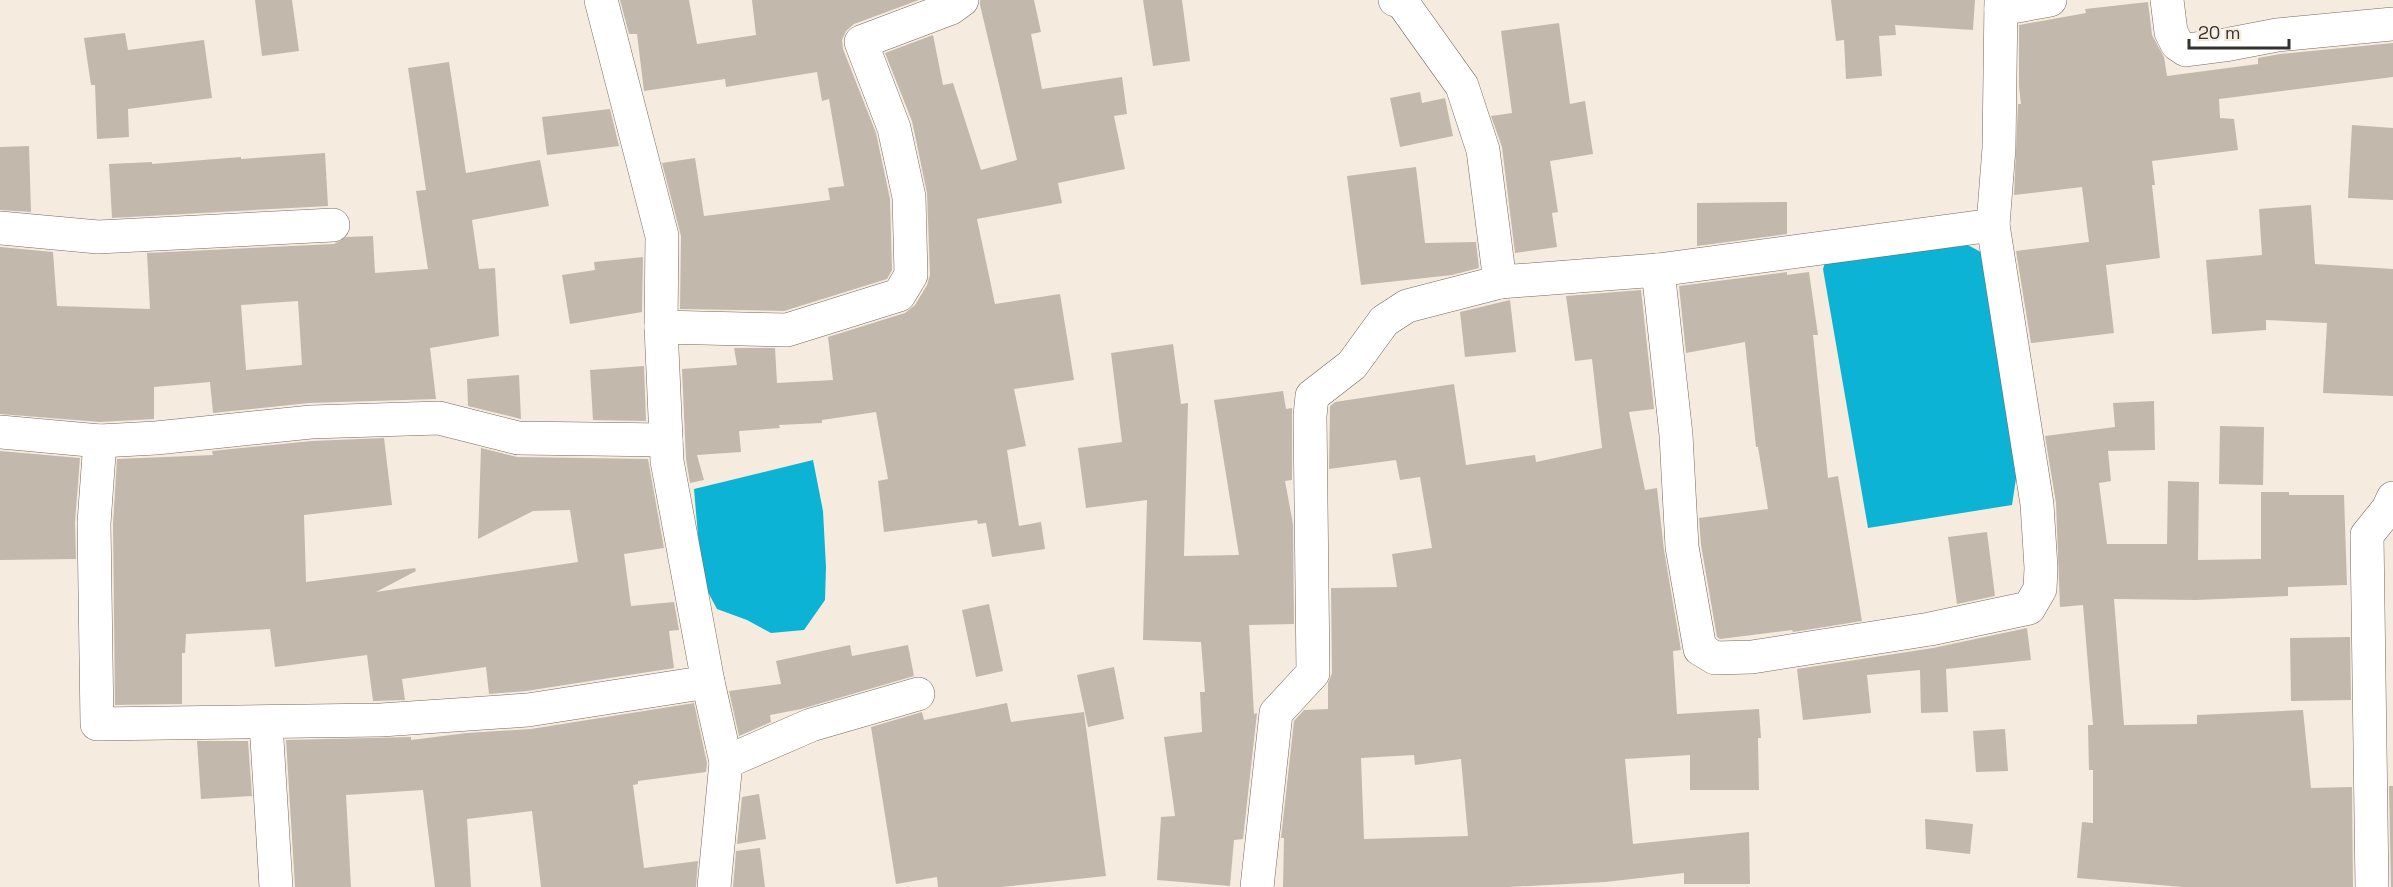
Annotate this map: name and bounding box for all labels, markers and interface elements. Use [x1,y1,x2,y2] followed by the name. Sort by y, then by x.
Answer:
[2189,12,2290,50] scale bar
[2198,21,2241,44] text: 20 m

